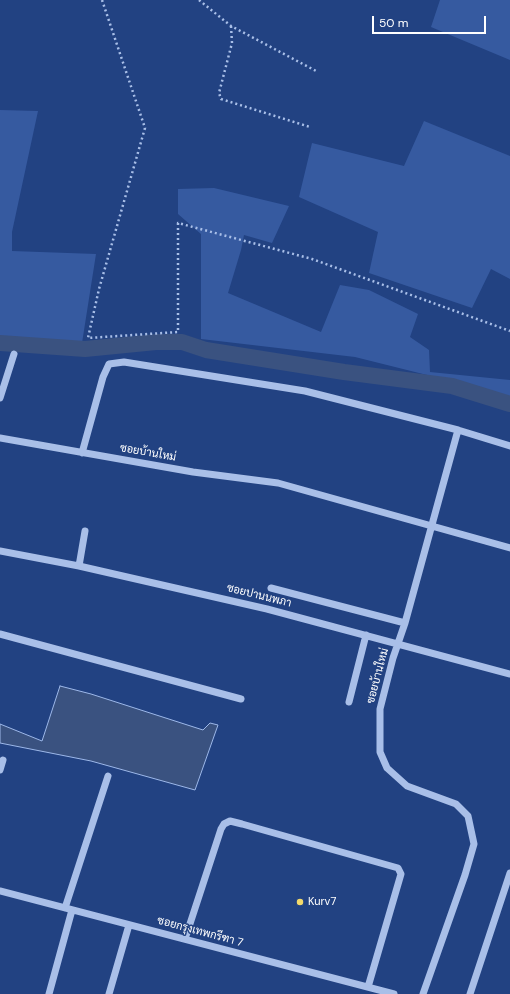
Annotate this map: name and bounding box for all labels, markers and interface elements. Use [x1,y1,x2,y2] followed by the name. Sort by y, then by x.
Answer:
[374,8,488,34] scale bar
[379,15,408,31] text: 50 m
[119,442,177,464] street label: ซอยบ้านใหม่
[225,582,293,610] street label: ซอยปานนพภา
[364,647,392,705] street label: ซอยบ้านใหม่
[308,895,336,909] place label: Kurv7
[295,897,305,907] marker: Kurv7
[156,914,244,950] street label: ซอยกรุงเทพกรีฑา 7

